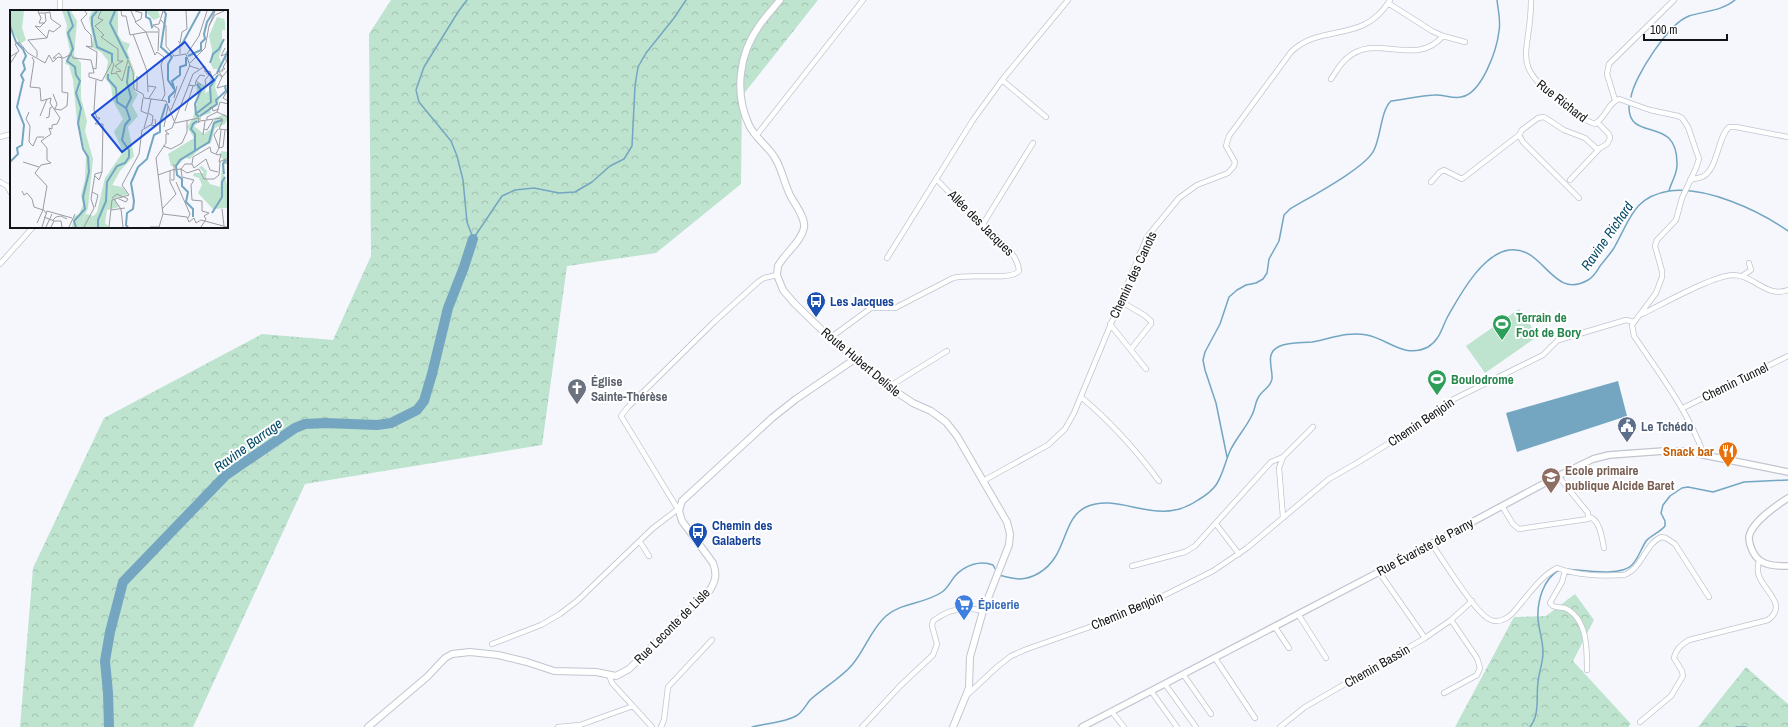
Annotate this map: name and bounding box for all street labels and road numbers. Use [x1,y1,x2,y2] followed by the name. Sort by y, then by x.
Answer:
[1533,76,1591,126] street label: Rue Richard
[944,186,1018,260] street label: Allée des Jacques
[1105,229,1161,321] street label: Chemin des Canots
[818,324,904,400] street label: Route Hubert Delisle
[1699,359,1771,405] street label: Chemin Tunnel
[1385,394,1457,450] street label: Chemin Benjoin
[1374,514,1477,580] street label: Rue Évariste de Parny
[630,584,714,668] street label: Rue Leconte de Lisle
[1088,588,1166,634] street label: Chemin Benjoin
[1341,640,1413,692] street label: Chemin Bassin

